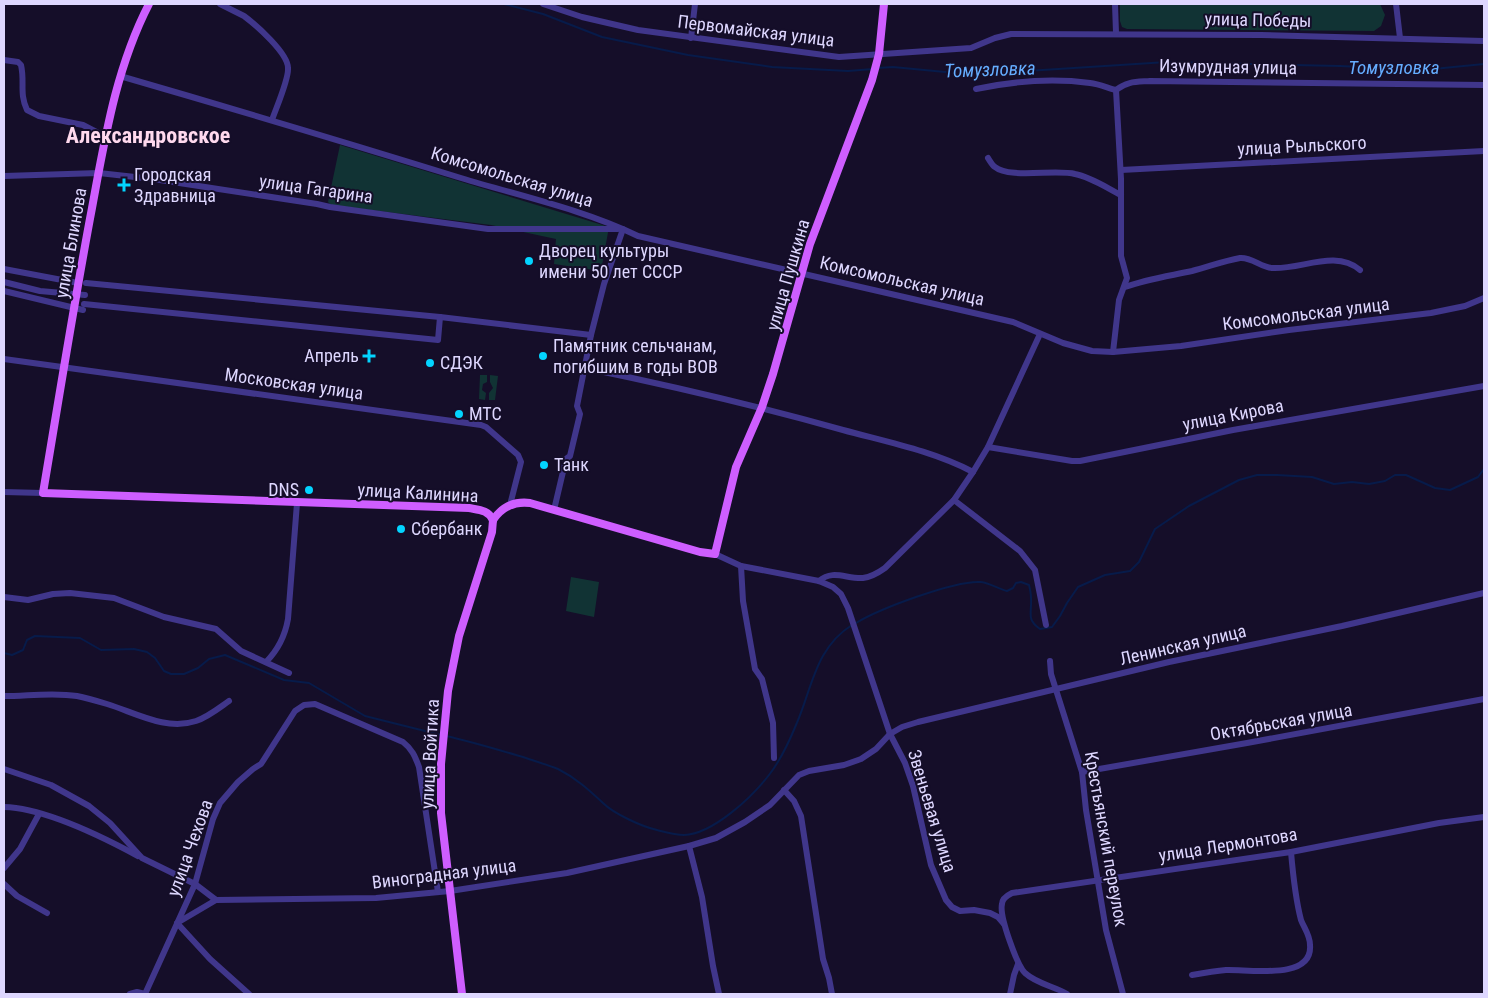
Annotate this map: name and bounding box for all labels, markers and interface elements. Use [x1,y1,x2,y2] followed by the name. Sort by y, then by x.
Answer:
[1204,8,1312,31] street label: улица Победы
[676,10,836,51] street label: Первомайская улица
[1159,55,1297,78] street label: Изумрудная улица
[944,56,1036,83] water label: Томузловка
[1348,56,1440,79] water label: Томузловка
[66,123,230,148] district label: Александровское
[1237,132,1367,159] street label: улица Рыльского
[429,142,596,211] street label: Комсомольская улица
[134,164,216,206] place label: Городская Здравница
[258,170,374,207] street label: улица Гагарина
[118,179,130,191] marker: Городская Здравница
[50,186,91,300] street label: улица Блинова
[762,217,813,333] street label: улица Пушкина
[539,240,683,282] place label: Дворец культуры имени 50 лет СССР
[818,251,986,310] street label: Комсомольская улица
[523,255,535,267] marker: Дворец культуры имени 50 лет СССР
[1221,293,1391,334] street label: Комсомольская улица
[553,335,718,377] place label: Памятник сельчанам, погибшим в годы ВОВ
[304,345,359,366] place label: Апрель
[363,350,375,362] marker: Апрель
[537,350,549,362] marker: Памятник сельчанам, погибшим в годы ВОВ
[440,352,483,373] place label: СДЭК
[424,357,436,369] marker: СДЭК
[224,363,365,404] street label: Московская улица
[1181,394,1285,435] street label: улица Кирова
[469,403,502,424] place label: МТС
[453,408,465,420] marker: МТС
[554,454,589,475] place label: Танк
[538,459,550,471] marker: Танк
[268,479,299,500] place label: DNS
[357,479,479,506] street label: улица Калинина
[303,484,315,496] marker: DNS
[411,518,483,539] place label: Сбербанк
[395,523,407,535] marker: Сбербанк
[1118,620,1248,669] street label: Ленинская улица
[416,699,443,809] street label: улица Войтика
[1208,699,1354,744] street label: Октябрьская улица
[904,747,961,875] street label: Звеньевая улица
[1081,750,1132,929] street label: Крестьянский переулок
[162,797,217,899] street label: улица Чехова
[1157,823,1299,866] street label: улица Лермонтова
[371,854,517,893] street label: Виноградная улица

